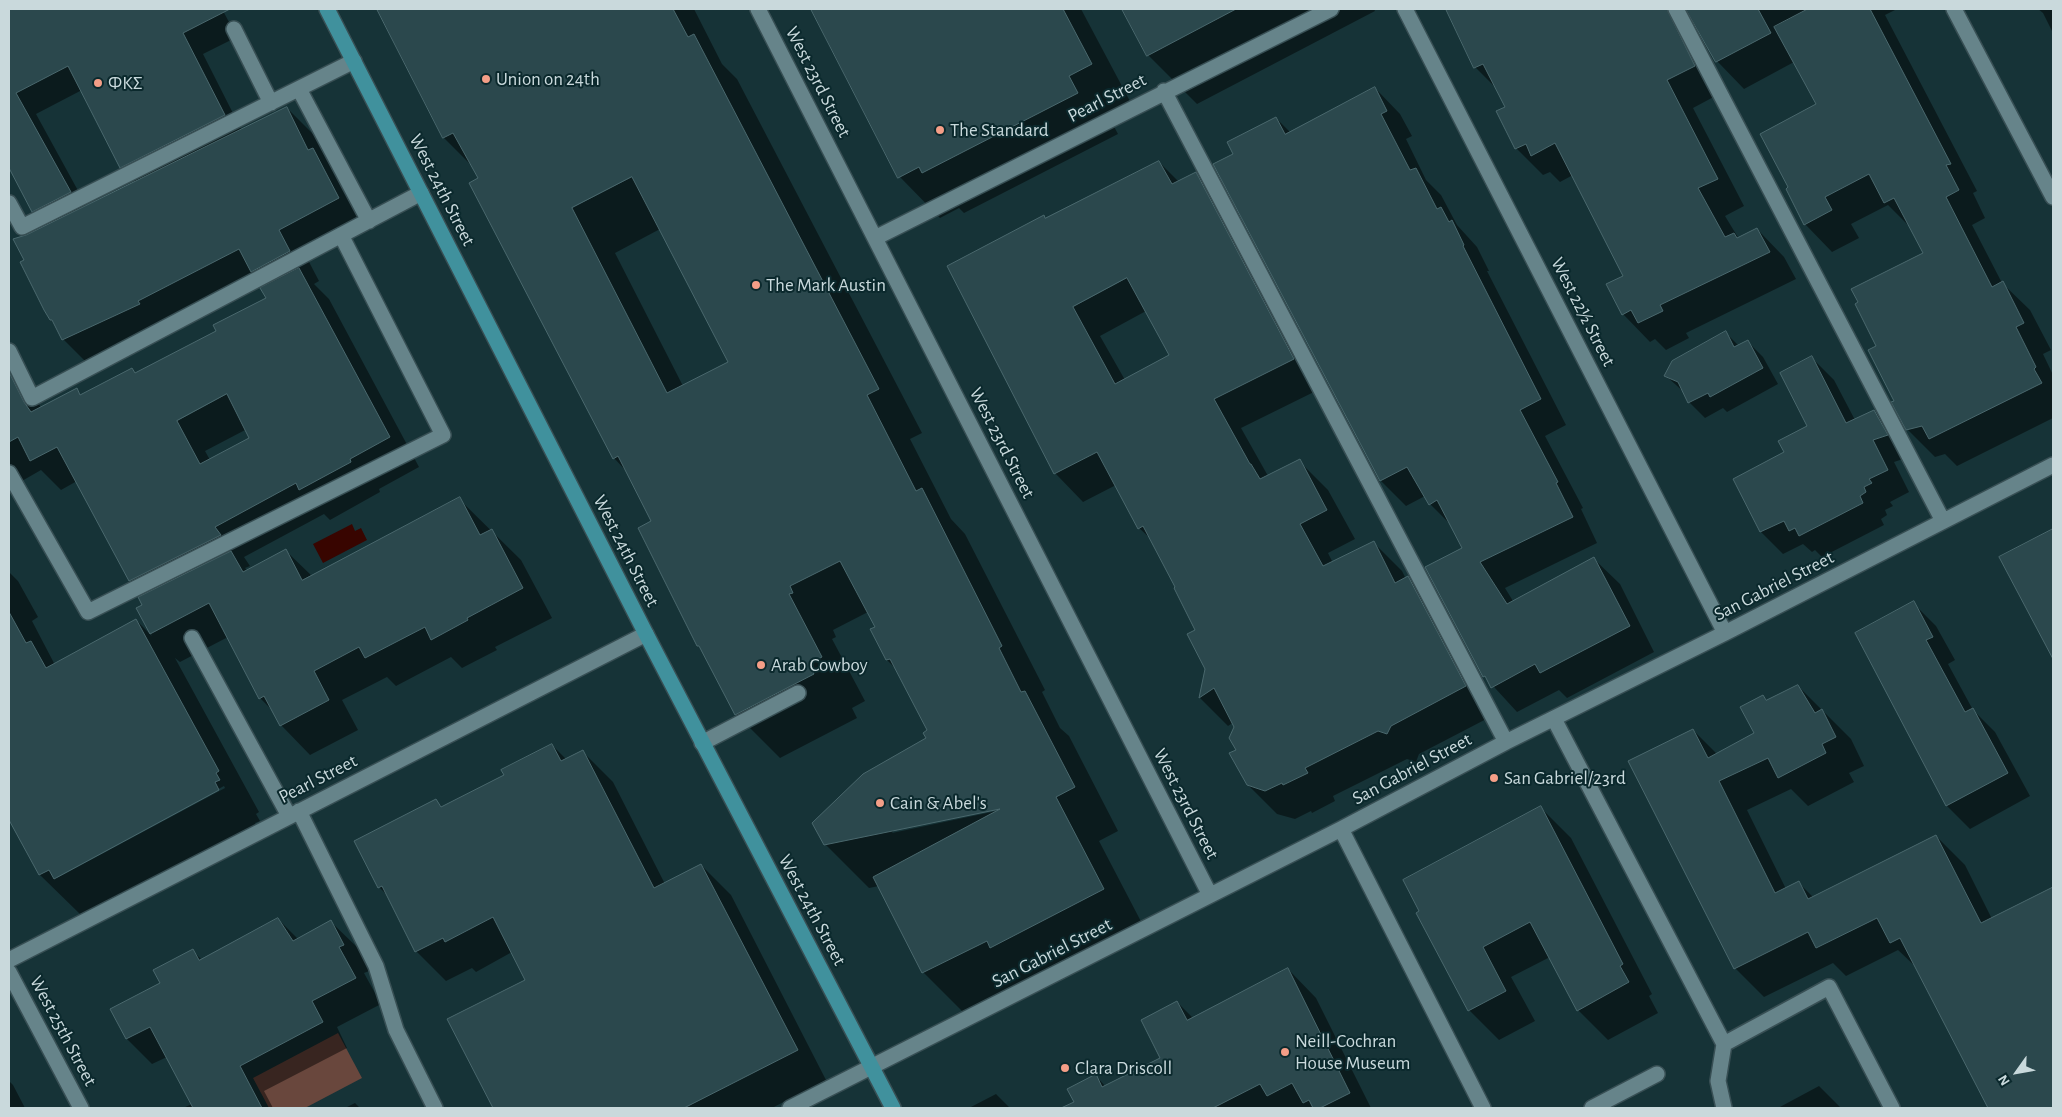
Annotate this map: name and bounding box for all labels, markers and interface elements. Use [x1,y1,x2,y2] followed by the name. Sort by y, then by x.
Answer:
[780,23,856,141] street label: West 23rd Street
[496,68,600,90] place label: Union on 24th
[1064,69,1150,127] street label: Pearl Street
[108,72,142,94] place label: ΦΚΣ
[480,73,492,85] marker: Union on 24th
[92,77,104,89] marker: ΦΚΣ
[950,119,1049,141] place label: The Standard
[934,124,946,136] marker: The Standard
[404,130,480,250] street label: West 24th Street
[1546,254,1620,370] street label: West 22½ Street
[766,274,886,296] place label: The Mark Austin
[750,279,762,291] marker: The Mark Austin
[964,384,1040,502] street label: West 23rd Street
[588,491,664,611] street label: West 24th Street
[1710,546,1838,626] street label: San Gabriel Street
[771,654,868,676] place label: Arab Cowboy
[755,659,767,671] marker: Arab Cowboy
[1348,728,1476,810] street label: San Gabriel Street
[1148,745,1224,863] street label: West 23rd Street
[275,750,361,808] street label: Pearl Street
[1504,767,1626,789] place label: San Gabriel/23rd
[1488,772,1500,784] marker: San Gabriel/23rd
[890,792,987,814] place label: Cain & Abel's
[874,797,886,809] marker: Cain & Abel's
[773,850,851,970] street label: West 24th Street
[988,913,1116,993] street label: San Gabriel Street
[24,972,102,1090] street label: West 25th Street
[1295,1030,1410,1074] place label: Neill-Cochran House Museum
[1279,1046,1291,1058] marker: Neill-Cochran House Museum
[1992,1047,2042,1097] north arrow
[1075,1057,1172,1079] place label: Clara Driscoll
[1059,1062,1071,1074] marker: Clara Driscoll
[1996,1072,2013,1088] text: N

